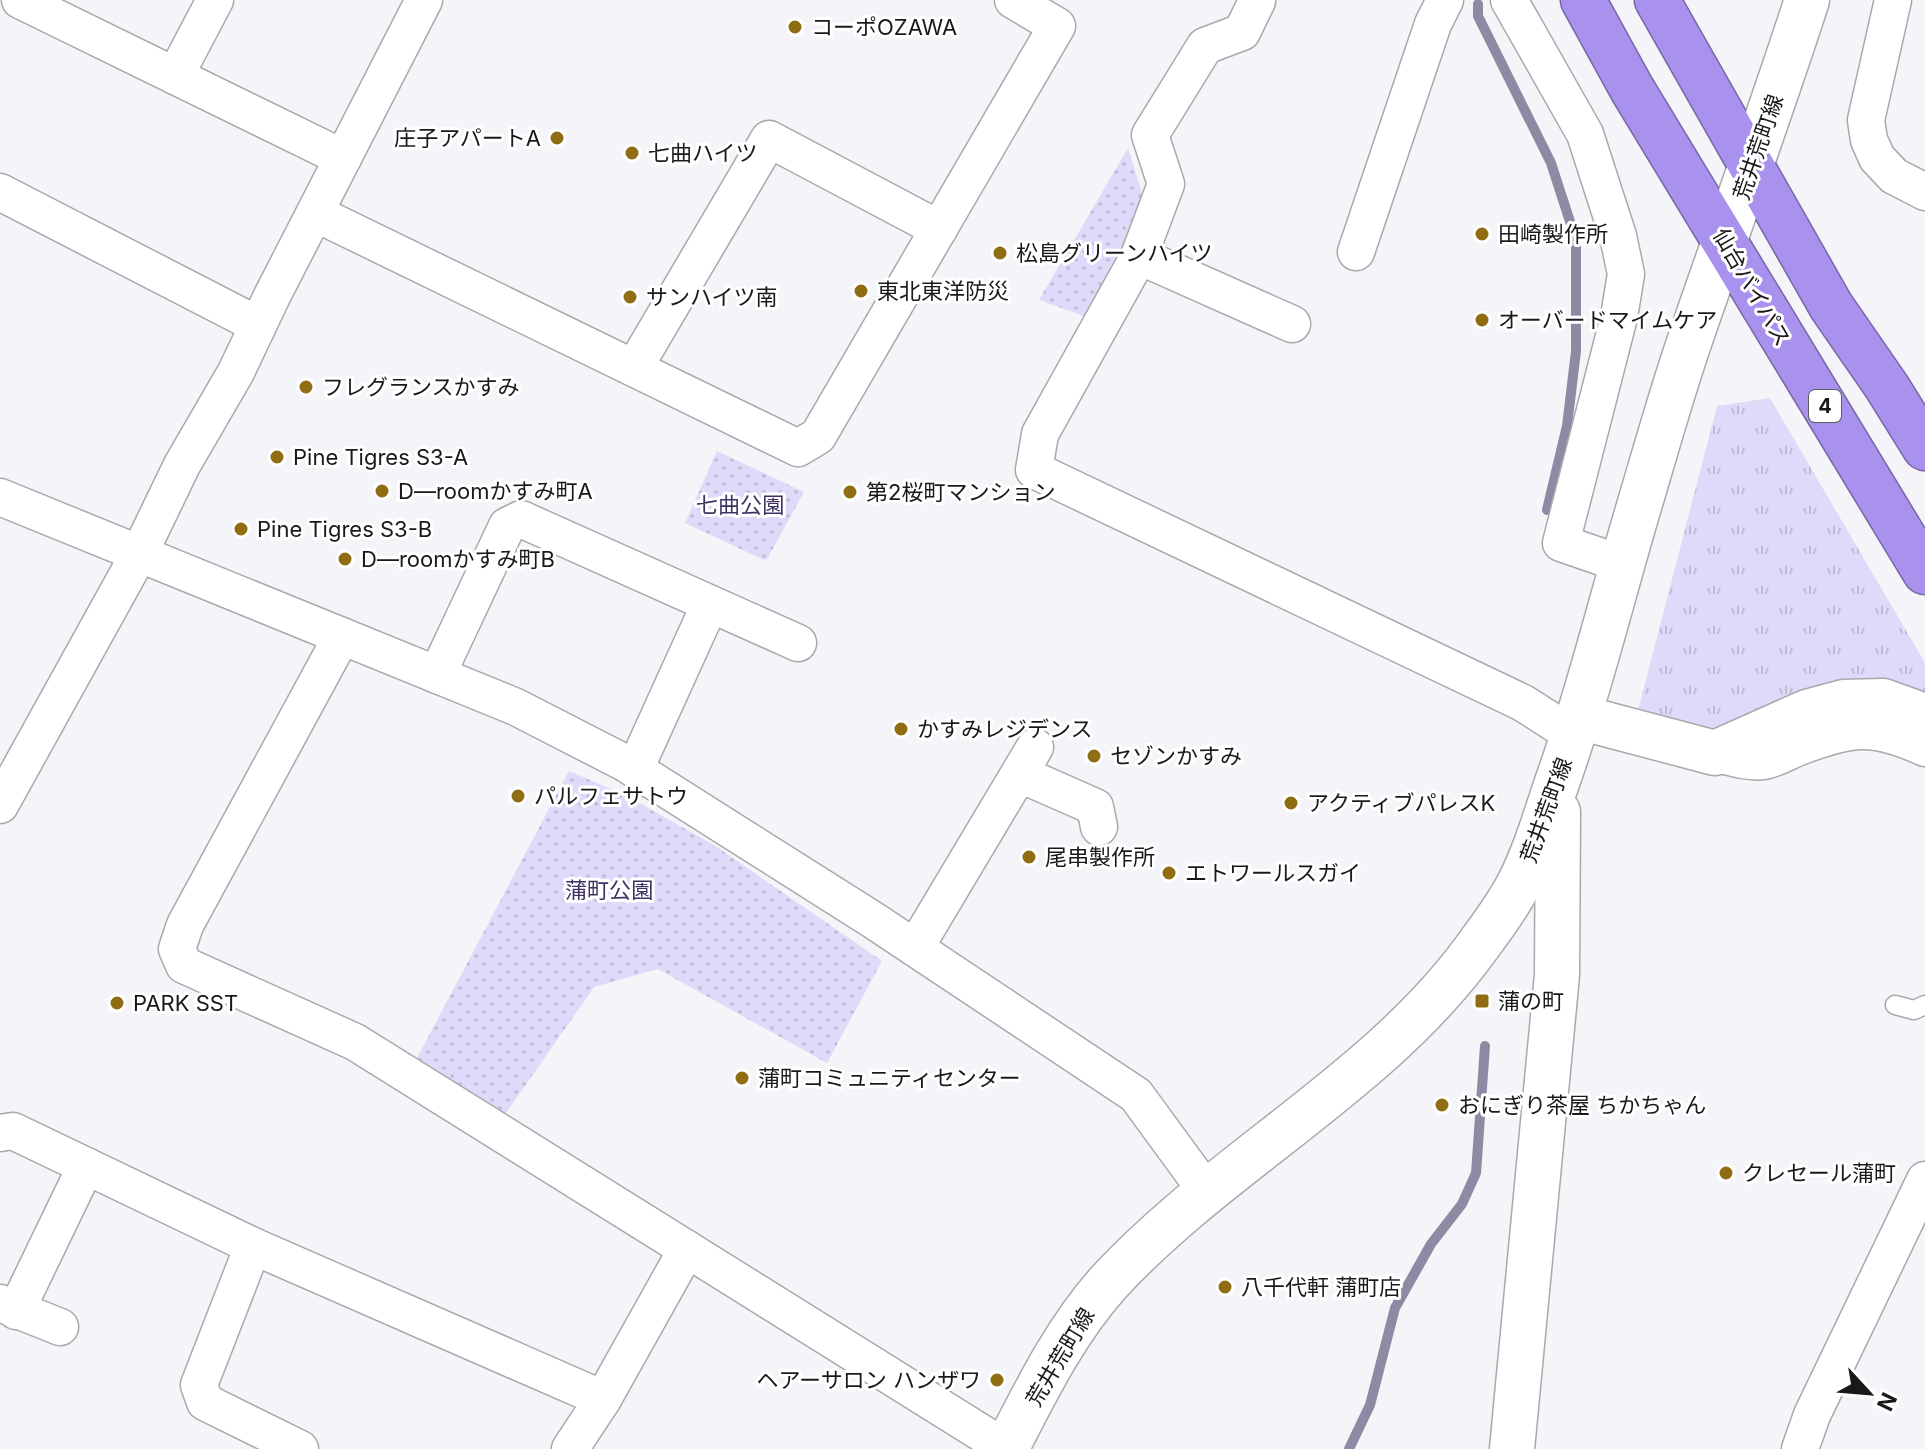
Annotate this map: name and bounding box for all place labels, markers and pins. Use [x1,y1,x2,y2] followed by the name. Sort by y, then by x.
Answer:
[811,14,957,40] place label: コーポOZAWA
[786,18,804,36] marker: コーポOZAWA
[394,125,541,151] place label: 庄子アパートA
[548,129,566,147] marker: 庄子アパートA
[648,140,758,166] place label: 七曲ハイツ
[623,144,641,162] marker: 七曲ハイツ
[1498,221,1608,247] place label: 田崎製作所
[1473,225,1491,243] marker: 田崎製作所
[1016,240,1212,266] place label: 松島グリーンハイツ
[991,244,1009,262] marker: 松島グリーンハイツ
[877,278,1009,304] place label: 東北東洋防災
[852,282,870,300] marker: 東北東洋防災
[646,284,778,310] place label: サンハイツ南
[621,288,639,306] marker: サンハイツ南
[1498,307,1717,333] place label: オーバードマイムケア
[1473,311,1491,329] marker: オーバードマイムケア
[322,374,520,400] place label: フレグランスかすみ
[297,378,315,396] marker: フレグランスかすみ
[293,444,468,470] place label: Pine Tigres S3-A
[268,448,286,466] marker: Pine Tigres S3-A
[398,478,593,504] place label: D―roomかすみ町A
[866,479,1055,505] place label: 第2桜町マンション
[373,482,391,500] marker: D―roomかすみ町A
[841,483,859,501] marker: 第2桜町マンション
[257,516,432,542] place label: Pine Tigres S3-B
[232,520,250,538] marker: Pine Tigres S3-B
[361,546,555,572] place label: D―roomかすみ町B
[336,550,354,568] marker: D―roomかすみ町B
[917,716,1093,742] place label: かすみレジデンス
[892,720,910,738] marker: かすみレジデンス
[1110,743,1242,769] place label: セゾンかすみ
[1085,747,1103,765] marker: セゾンかすみ
[534,783,688,809] place label: パルフェサトウ
[509,787,527,805] marker: パルフェサトウ
[1307,790,1496,816] place label: アクティブパレスK
[1282,794,1300,812] marker: アクティブパレスK
[1045,844,1155,870] place label: 尾串製作所
[1020,848,1038,866] marker: 尾串製作所
[1185,860,1361,886] place label: エトワールスガイ
[1160,864,1178,882] marker: エトワールスガイ
[1498,988,1564,1014] place label: 蒲の町
[133,990,238,1016] place label: PARK SST
[1473,992,1491,1010] marker: 蒲の町
[108,994,126,1012] marker: PARK SST
[758,1065,1021,1091] place label: 蒲町コミュニティセンター
[733,1069,751,1087] marker: 蒲町コミュニティセンター
[1458,1092,1706,1118] place label: おにぎり茶屋 ちかちゃん
[1433,1096,1451,1114] marker: おにぎり茶屋 ちかちゃん
[1742,1160,1896,1186] place label: クレセール蒲町
[1717,1164,1735,1182] marker: クレセール蒲町
[1241,1274,1401,1300] place label: 八千代軒 蒲町店
[1216,1278,1234,1296] marker: 八千代軒 蒲町店
[757,1367,981,1393] place label: ヘアーサロン ハンザワ
[988,1371,1006,1389] marker: ヘアーサロン ハンザワ

